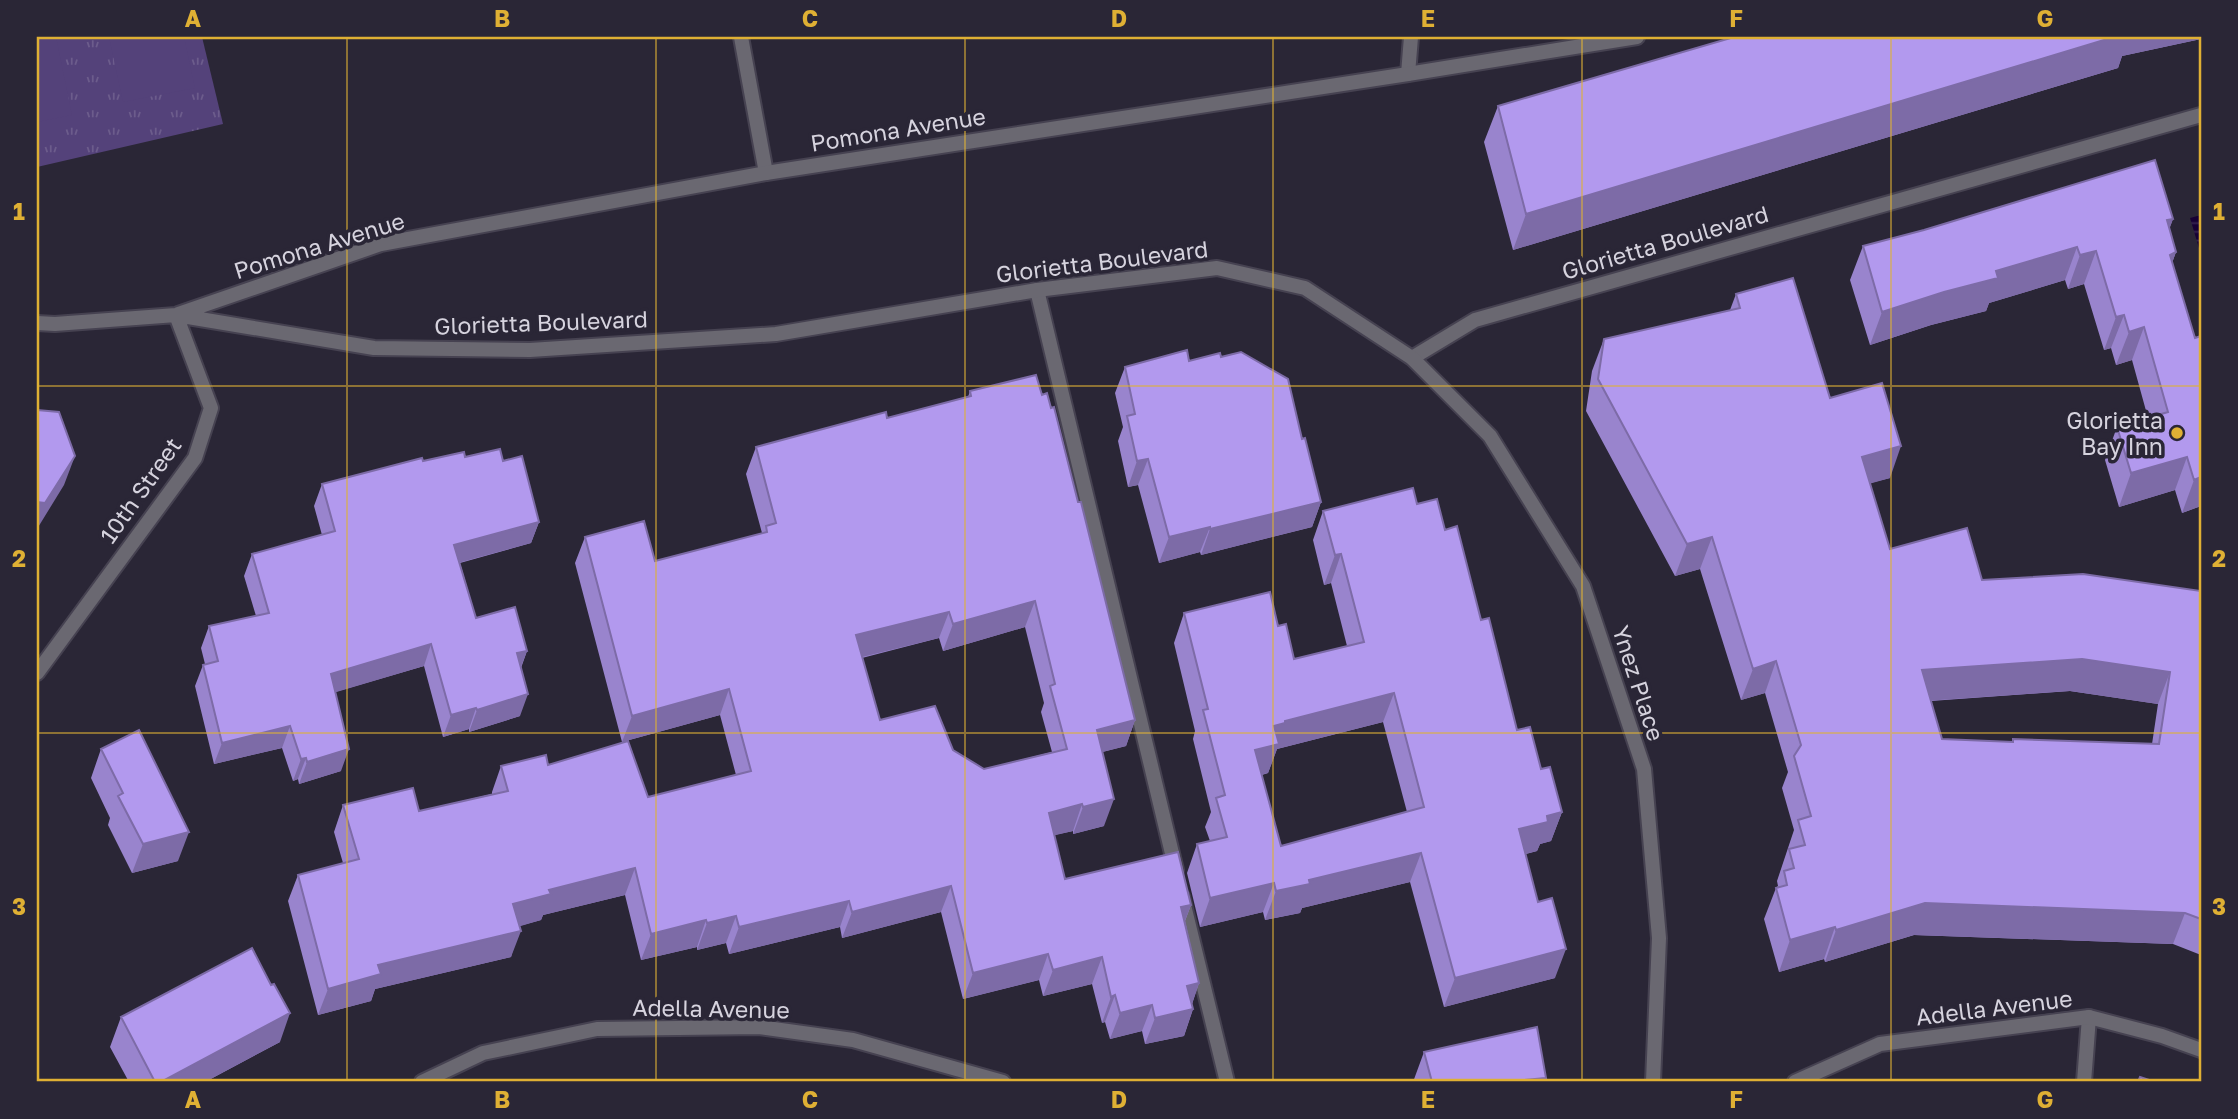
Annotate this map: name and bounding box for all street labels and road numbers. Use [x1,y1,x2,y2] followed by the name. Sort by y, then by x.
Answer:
[808,101,988,157] street label: Pomona Avenue
[1558,199,1772,285] street label: Glorietta Boulevard
[230,206,408,284] street label: Pomona Avenue
[994,234,1210,288] street label: Glorietta Boulevard
[434,304,648,340] street label: Glorietta Boulevard
[93,432,187,548] street label: 10th Street
[1607,622,1671,744] street label: Ynez Place
[1914,984,2074,1030] street label: Adella Avenue
[632,993,790,1023] street label: Adella Avenue

